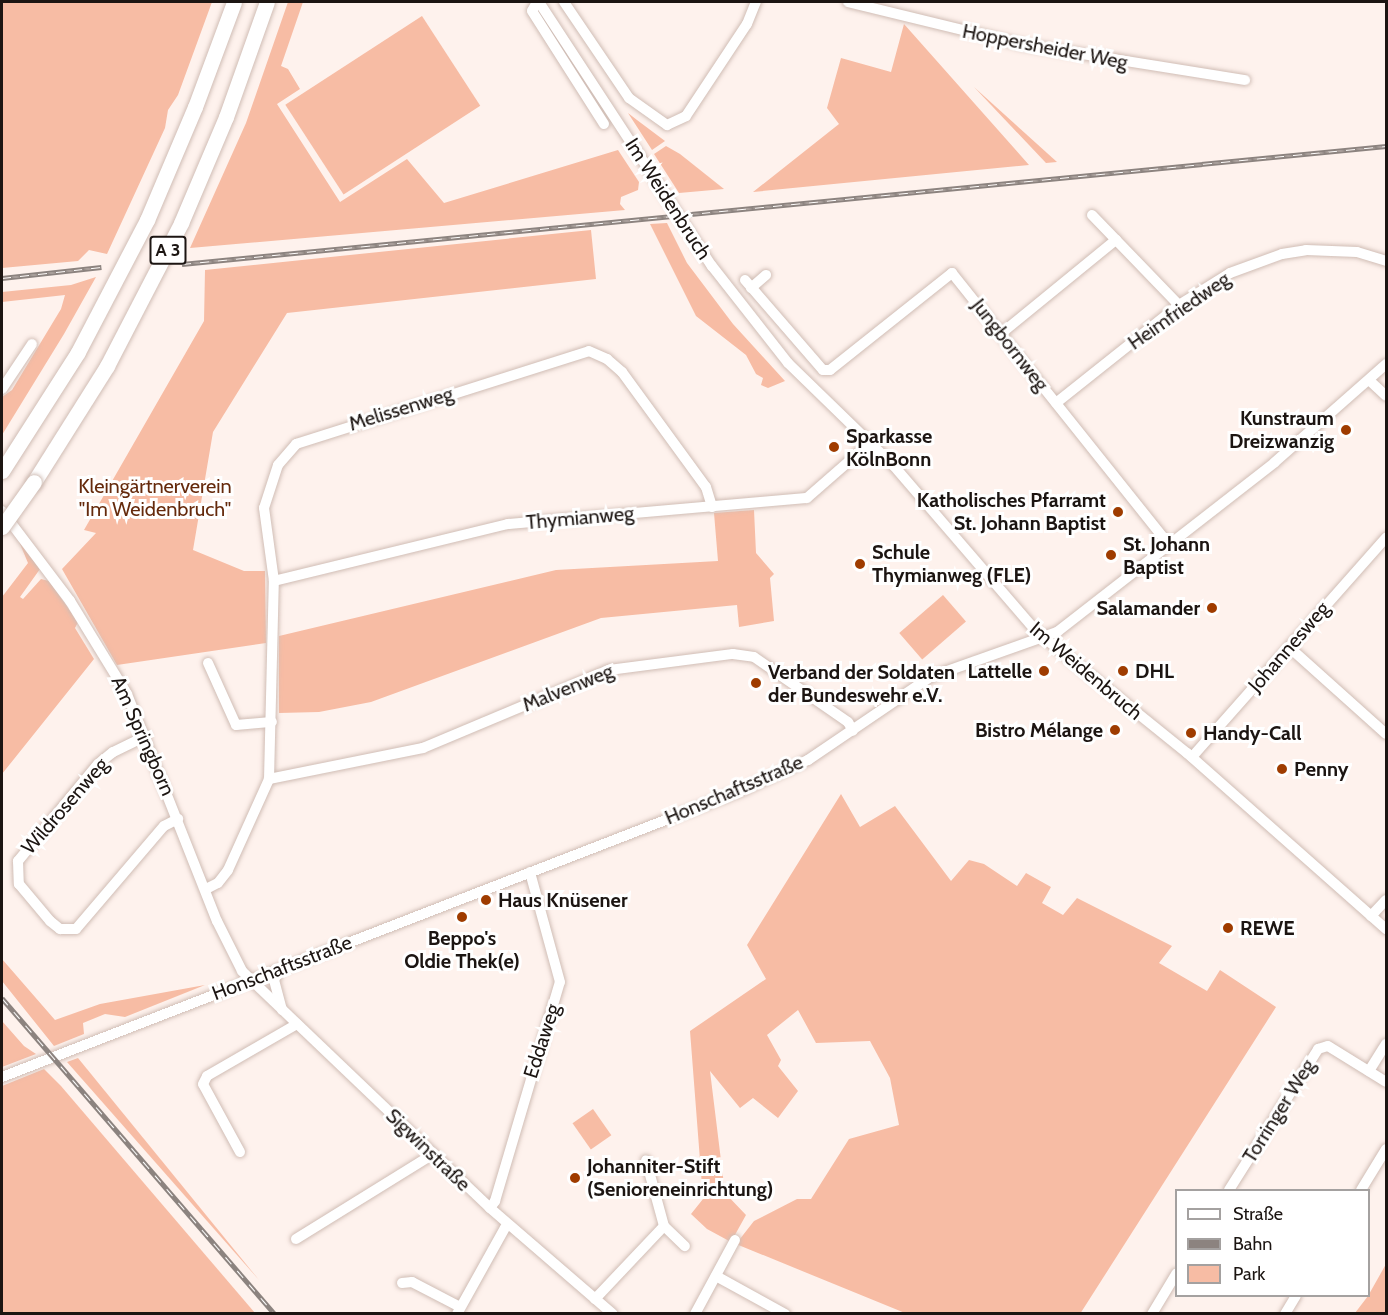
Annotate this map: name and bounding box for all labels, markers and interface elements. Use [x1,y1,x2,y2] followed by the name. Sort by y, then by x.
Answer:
[960,19,1130,75] street label: Hoppersheider Weg
[620,134,716,264] street label: Im Weidenbruch
[148,235,188,265] road number: A 3
[1123,267,1235,355] street label: Heimfriedweg
[967,294,1053,396] street label: Jungbornweg
[346,382,456,436] street label: Melissenweg
[1229,406,1334,453] place label: Kunstraum Dreizwanzig
[1339,423,1353,437] marker: Kunstraum Dreizwanzig
[846,424,932,471] place label: Sparkasse KölnBonn
[827,440,841,454] marker: Sparkasse KölnBonn
[78,474,232,521] park label: Kleingärtnerverein "Im Weidenbruch"
[917,488,1106,535] place label: Katholisches Pfarramt St. Johann Baptist
[525,501,635,535] street label: Thymianweg
[1111,505,1125,519] marker: Katholisches Pfarramt St. Johann Baptist
[1123,532,1210,579] place label: St. Johann Baptist
[872,540,1031,587] place label: Schule Thymianweg (FLE)
[1104,548,1118,562] marker: St. Johann Baptist
[853,557,867,571] marker: Schule Thymianweg (FLE)
[1097,596,1200,620] place label: Salamander
[1243,597,1335,697] street label: Johannesweg
[1205,601,1219,615] marker: Salamander
[1025,617,1147,725] street label: Im Weidenbruch
[519,659,617,717] street label: Malvenweg
[967,659,1032,683] place label: Lattelle
[1135,659,1174,683] place label: DHL
[768,660,955,707] place label: Verband der Soldaten der Bundeswehr e.V.
[1037,664,1051,678] marker: Lattelle
[1116,664,1130,678] marker: DHL
[106,672,180,800] street label: Am Springborn
[749,676,763,690] marker: Verband der Soldaten der Bundeswehr e.V.
[975,718,1103,742] place label: Bistro Mélange
[1203,721,1302,745] place label: Handy-Call
[1108,723,1122,737] marker: Bistro Mélange
[1184,726,1198,740] marker: Handy-Call
[661,750,807,830] street label: Honschaftsstraße
[17,753,113,859] street label: Wildrosenweg
[1294,757,1348,781] place label: Penny
[1275,762,1289,776] marker: Penny
[498,888,628,912] place label: Haus Knüsener
[479,893,493,907] marker: Haus Knüsener
[455,910,469,924] marker: Beppo's Oldie Thek(e)
[1240,916,1294,940] place label: REWE
[1221,921,1235,935] marker: REWE
[404,927,520,974] place label: Beppo's Oldie Thek(e)
[209,930,355,1006] street label: Honschaftsstraße
[519,1001,565,1081] street label: Eddaweg
[1238,1055,1320,1167] street label: Torringer Weg
[381,1104,475,1196] street label: Sigwinstraße
[587,1154,773,1201] place label: Johanniter-Stift (Senioreneinrichtung)
[568,1171,582,1185] marker: Johanniter-Stift (Senioreneinrichtung)
[1175,1189,1370,1297] legend
[1233,1203,1283,1225] text: Straße
[1233,1233,1272,1255] text: Bahn
[1233,1263,1265,1285] text: Park

